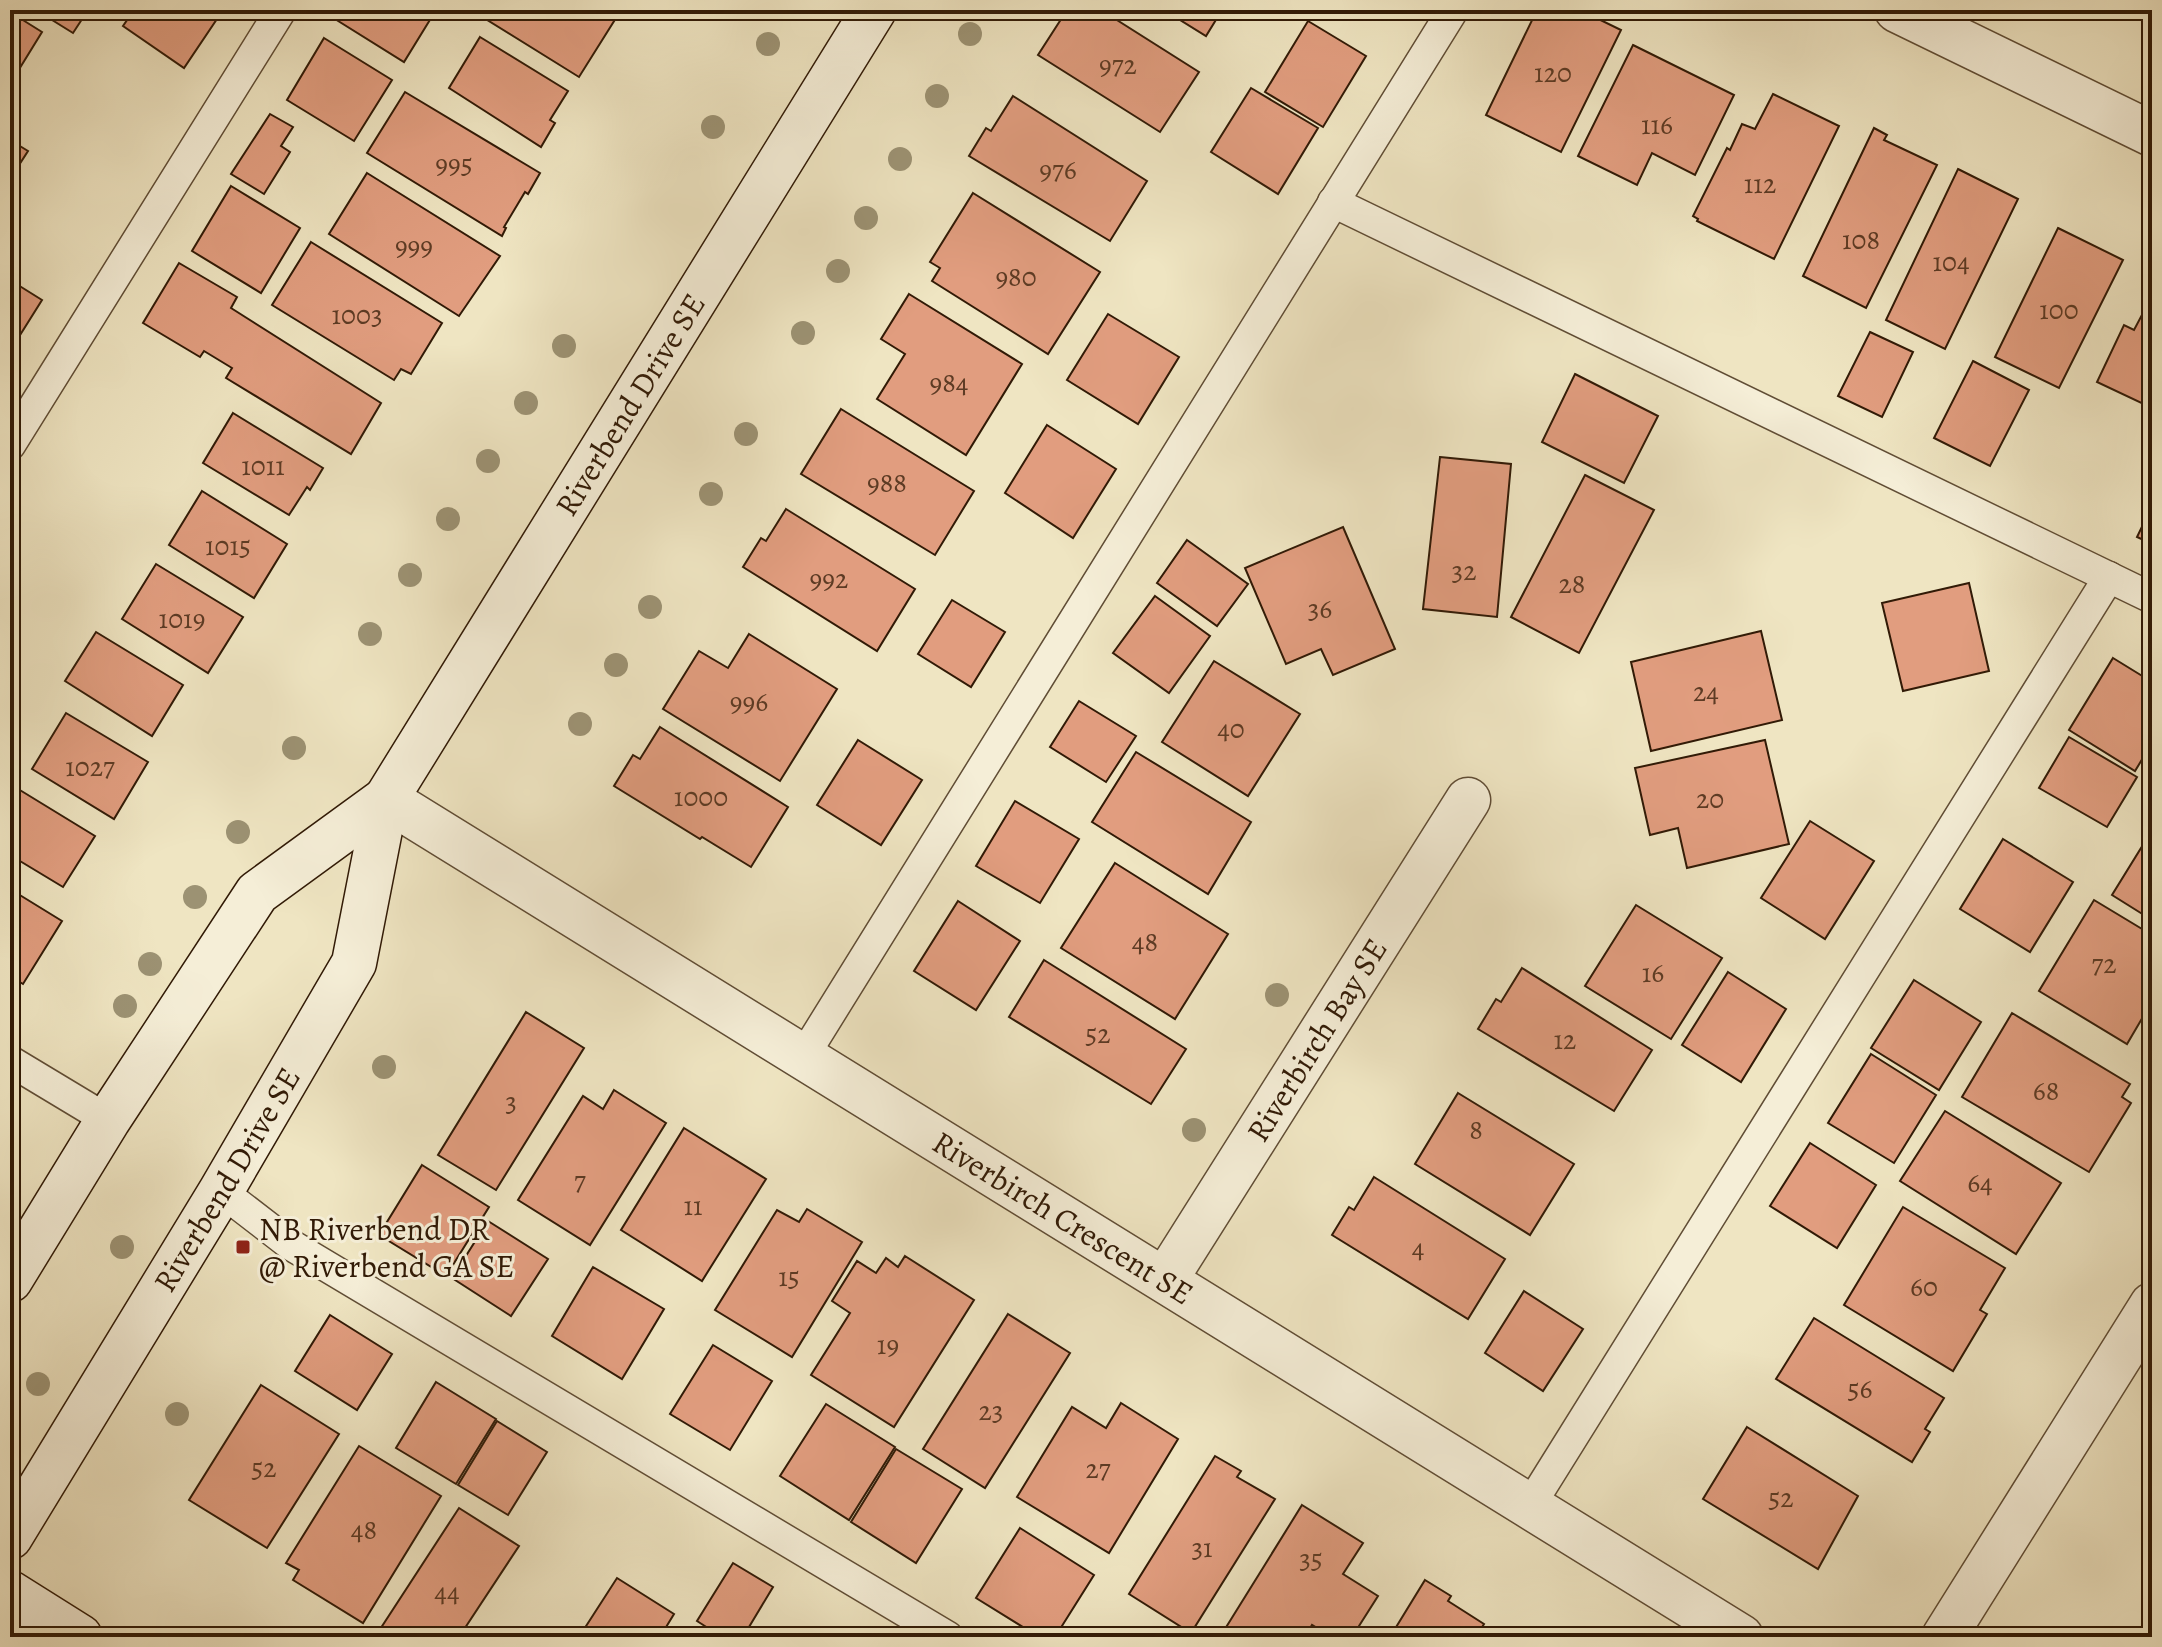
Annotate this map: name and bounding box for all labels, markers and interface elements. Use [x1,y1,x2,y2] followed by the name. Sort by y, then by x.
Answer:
[1099,46,1137,84] house number: 972
[1534,54,1572,92] house number: 120
[1641,106,1673,144] house number: 116
[435,145,473,183] house number: 995
[1039,151,1077,189] house number: 976
[1744,165,1776,203] house number: 112
[1842,221,1880,259] house number: 108
[395,227,433,265] house number: 999
[1932,243,1970,281] house number: 104
[995,258,1037,296] house number: 980
[544,285,716,524] street label: Riverbend Drive SE
[2039,291,2079,329] house number: 100
[331,296,383,334] house number: 1003
[929,364,969,402] house number: 984
[241,447,285,485] house number: 1011
[867,464,907,502] house number: 988
[205,527,251,565] house number: 1015
[1452,552,1476,590] house number: 32
[810,560,848,598] house number: 992
[1559,565,1585,603] house number: 28
[1308,590,1332,628] house number: 36
[159,600,205,638] house number: 1019
[1693,673,1719,711] house number: 24
[730,683,768,721] house number: 996
[1217,710,1245,748] house number: 40
[65,748,115,786] house number: 1027
[674,778,728,816] house number: 1000
[1696,780,1724,818] house number: 20
[1132,923,1158,961] house number: 48
[1236,930,1397,1150] street label: Riverbirch Bay SE
[2091,945,2117,983] house number: 72
[1642,954,1664,992] house number: 16
[1085,1015,1111,1053] house number: 52
[1554,1021,1576,1059] house number: 12
[143,1059,311,1300] street label: Riverbend Drive SE
[2033,1072,2059,1110] house number: 68
[505,1083,517,1121] house number: 3
[1469,1111,1483,1149] house number: 8
[924,1120,1202,1315] street label: Riverbirch Crescent SE
[574,1162,586,1200] house number: 7
[1967,1164,1993,1202] house number: 64
[683,1187,703,1225] house number: 11
[259,1207,514,1288] place label: NB Riverbend DR @ Riverbend GA SE
[1412,1229,1424,1267] house number: 4
[234,1238,252,1256] marker: NB Riverbend DR @ Riverbend GA SE
[778,1258,800,1296] house number: 15
[1910,1268,1938,1306] house number: 60
[877,1326,899,1364] house number: 19
[1848,1370,1873,1408] house number: 56
[979,1392,1003,1430] house number: 23
[251,1449,277,1487] house number: 52
[1085,1450,1111,1488] house number: 27
[1768,1479,1794,1517] house number: 52
[351,1511,377,1549] house number: 48
[1191,1529,1213,1567] house number: 31
[1299,1540,1323,1578] house number: 35
[434,1573,460,1611] house number: 44

